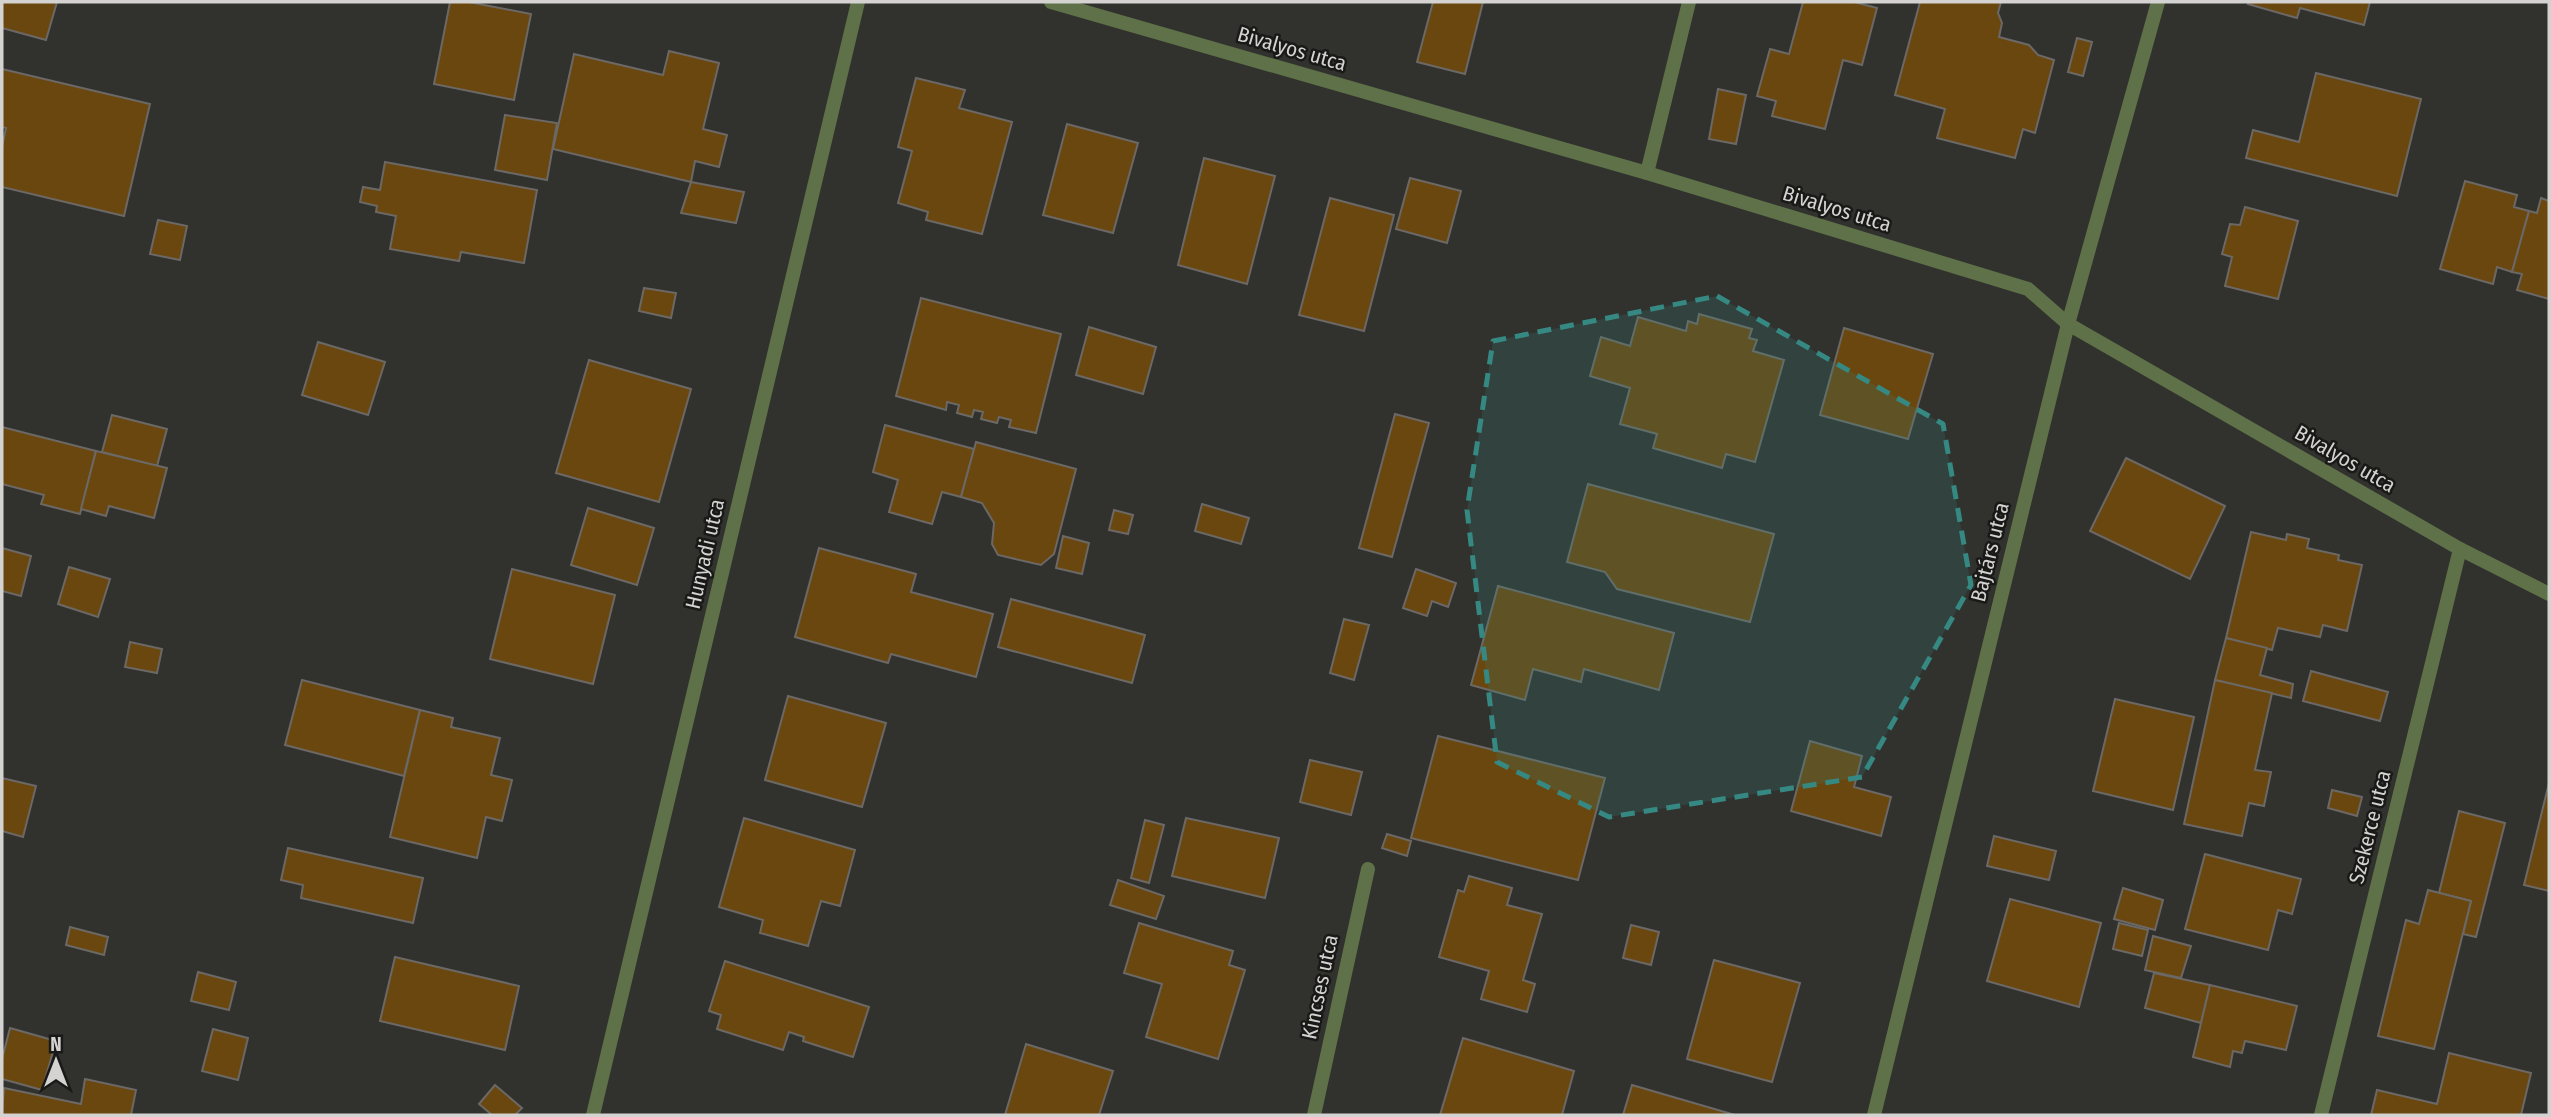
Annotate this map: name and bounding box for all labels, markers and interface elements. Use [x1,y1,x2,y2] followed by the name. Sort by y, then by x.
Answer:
[1235,21,1349,77] street label: Bivalyos utca
[1780,180,1894,238] street label: Bivalyos utca
[2290,420,2400,498] street label: Bivalyos utca
[680,496,730,612] street label: Hunyadi utca
[1965,500,2015,604] street label: Bajtárs utca
[2343,768,2397,886] street label: Szekerce utca
[1296,932,1344,1042] street label: Kincses utca
[21,1026,91,1096] north arrow
[50,1033,62,1056] text: N

